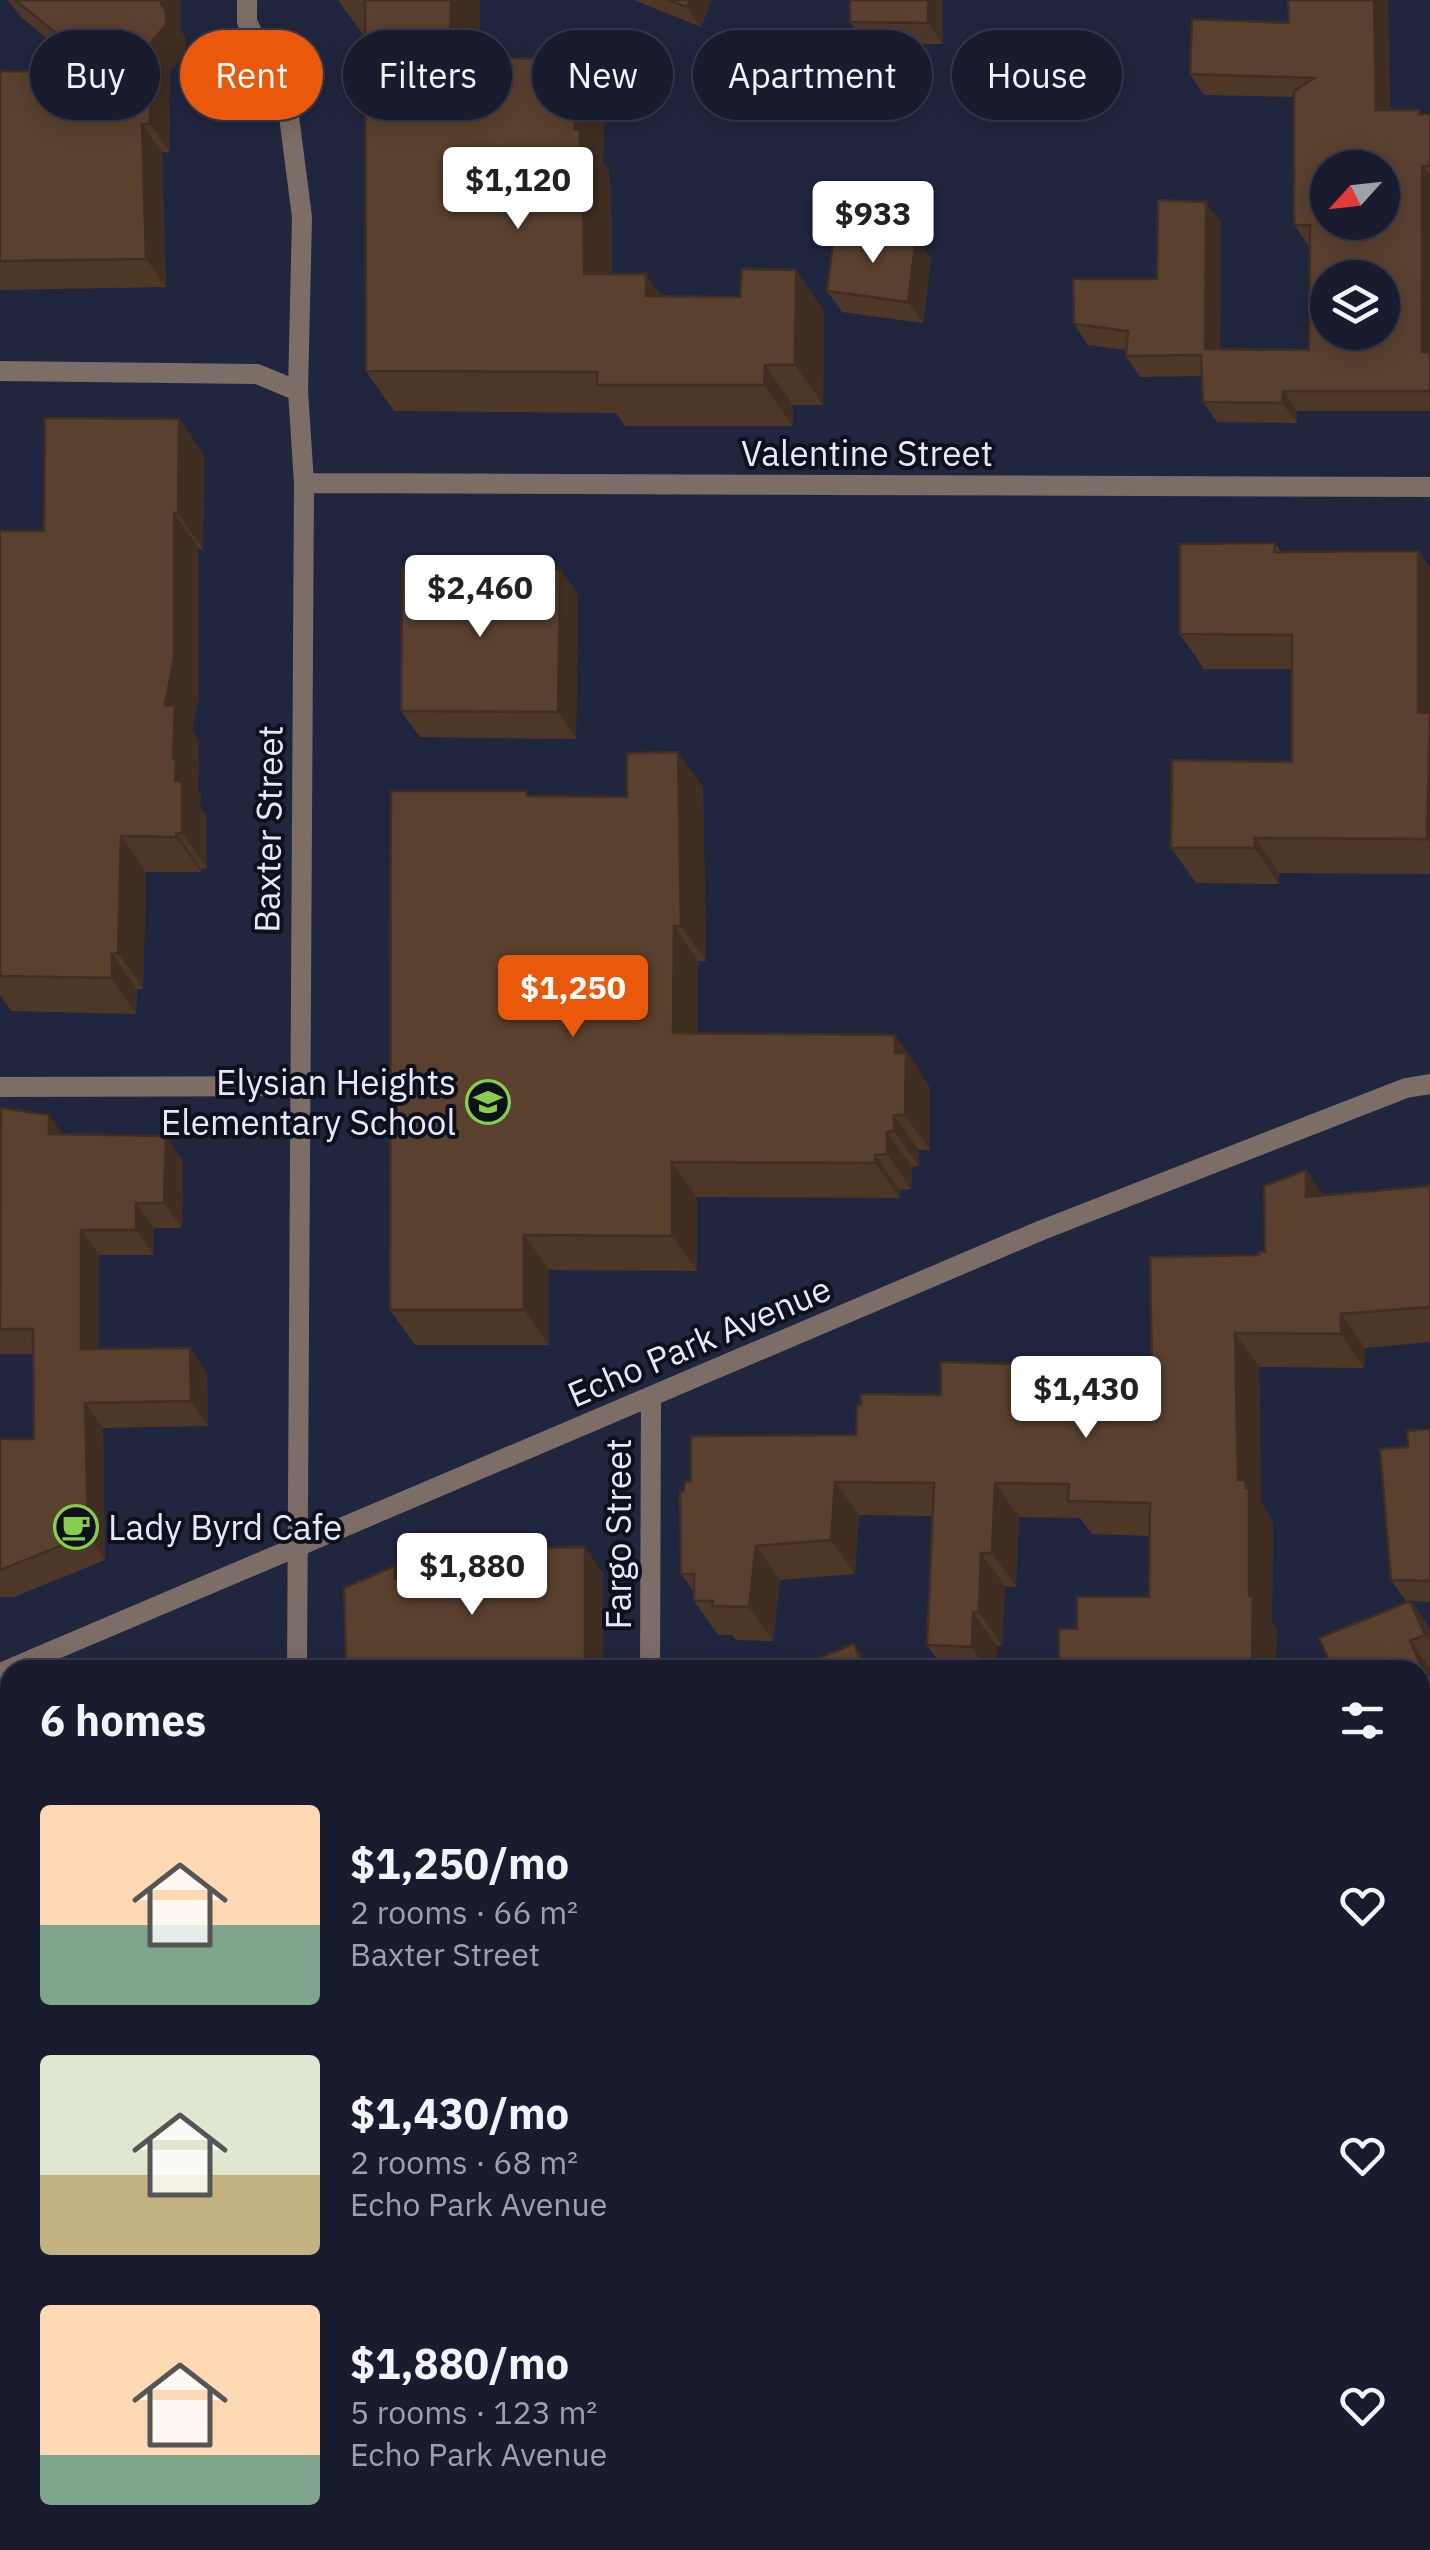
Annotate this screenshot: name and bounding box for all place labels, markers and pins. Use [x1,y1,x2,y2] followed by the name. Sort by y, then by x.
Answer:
[437,147,599,232] pin: $1,120
[814,181,932,266] pin: $933
[399,555,561,640] pin: $2,460
[492,955,654,1040] pin: $1,250
[161,1059,456,1145] place label: Elysian Heights Elementary School
[465,1079,511,1125] school or university icon: Elysian Heights Elementary School
[1005,1356,1167,1441] pin: $1,430
[53,1504,99,1550] cafe icon: Lady Byrd Cafe
[108,1504,342,1550] place label: Lady Byrd Cafe
[391,1533,553,1618] pin: $1,880

